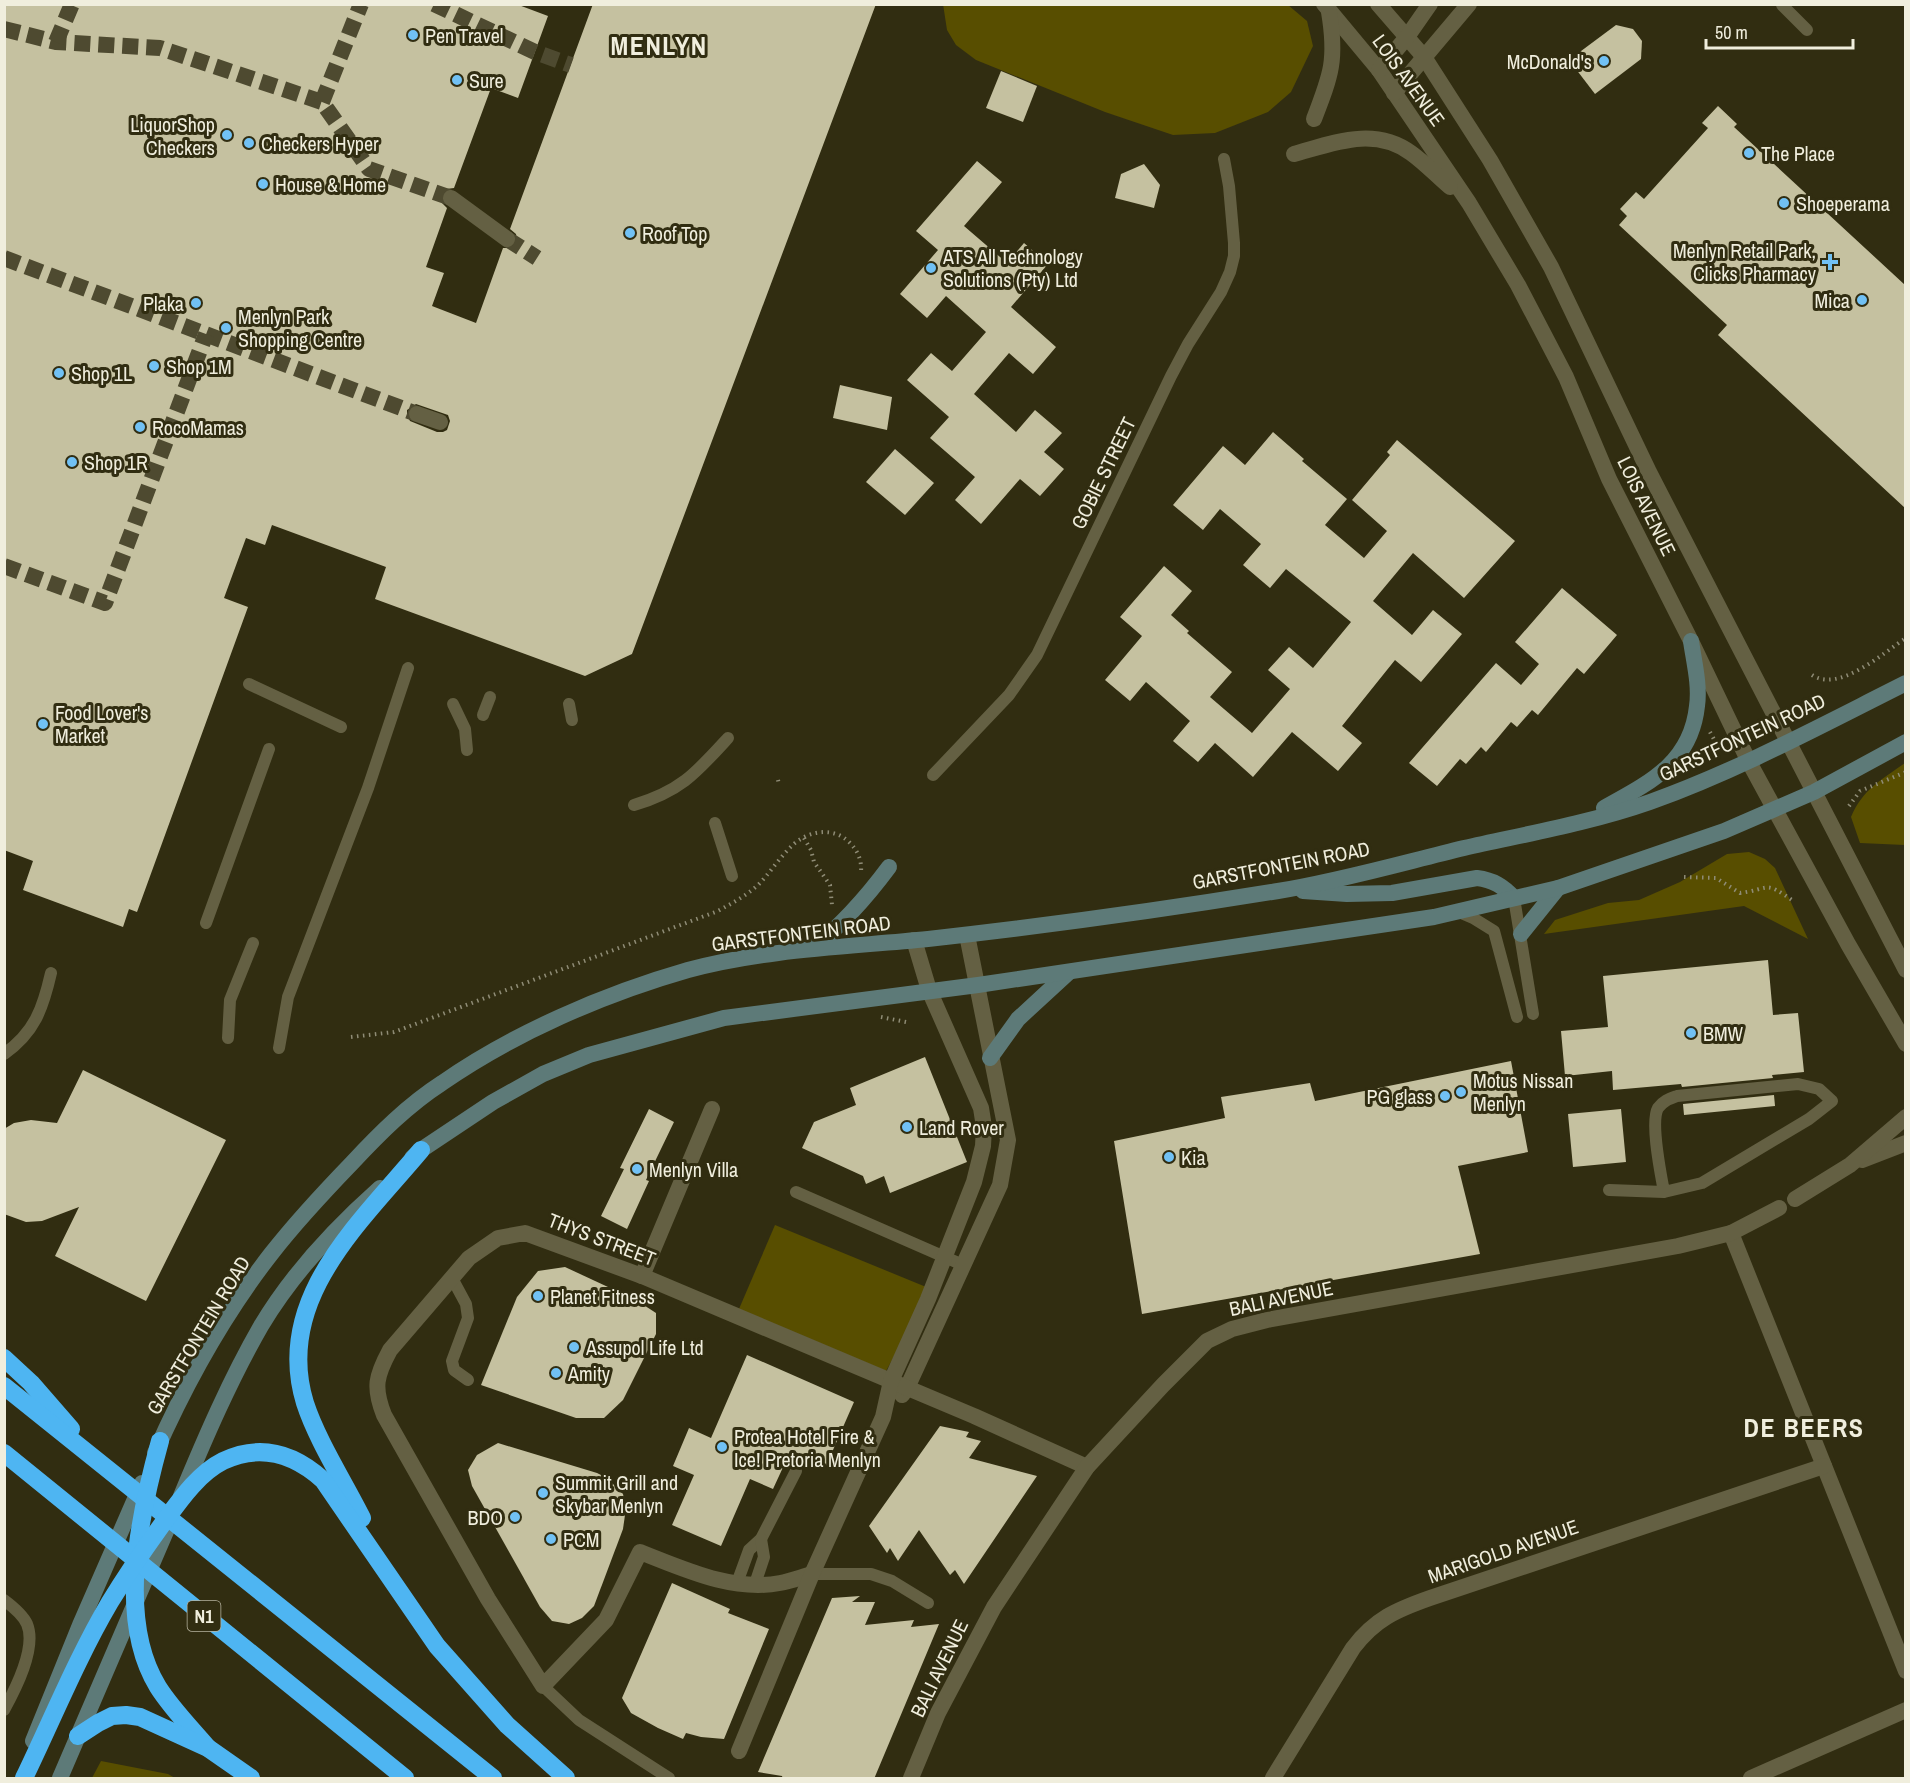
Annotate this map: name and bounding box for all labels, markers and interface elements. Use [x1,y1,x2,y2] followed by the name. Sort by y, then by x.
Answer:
[1706,12,1853,50] scale bar
[1715,20,1748,45] text: 50 m
[425,22,503,49] place label: Pen Travel
[406,28,420,42] marker: Pen Travel
[610,28,708,63] district label: MENLYN
[1367,29,1451,131] street label: LOIS AVENUE
[1507,48,1592,75] place label: McDonald's
[1597,54,1611,68] marker: McDonald's
[469,67,504,94] place label: Sure
[450,73,464,87] marker: Sure
[130,111,215,161] place label: LiquorShop Checkers
[220,128,234,142] marker: LiquorShop Checkers
[261,130,379,157] place label: Checkers Hyper
[242,136,256,150] marker: Checkers Hyper
[1761,140,1835,167] place label: The Place
[1742,146,1756,160] marker: The Place
[275,171,386,198] place label: House & Home
[256,177,270,191] marker: House & Home
[1796,190,1890,217] place label: Shoeperama
[1777,196,1791,210] marker: Shoeperama
[642,220,707,247] place label: Roof Top
[623,226,637,240] marker: Roof Top
[1673,237,1817,287] place label: Menlyn Retail Park, Clicks Pharmacy
[942,243,1084,293] place label: ATS All Technology Solutions (Pty) Ltd
[1821,253,1839,271] marker: Menlyn Retail Park, Clicks Pharmacy
[924,261,938,275] marker: ATS All Technology Solutions (Pty) Ltd
[1814,287,1850,314] place label: Mica
[143,290,184,317] place label: Plaka
[1855,293,1869,307] marker: Mica
[189,296,203,310] marker: Plaka
[238,303,362,353] place label: Menlyn Park Shopping Centre
[219,321,233,335] marker: Menlyn Park Shopping Centre
[166,353,232,380] place label: Shop 1M
[147,359,161,373] marker: Shop 1M
[71,360,132,387] place label: Shop 1L
[52,366,66,380] marker: Shop 1L
[1064,413,1142,533] street label: GOBIE STREET
[152,414,244,441] place label: RocoMamas
[133,420,147,434] marker: RocoMamas
[84,449,148,476] place label: Shop 1R
[1611,452,1683,560] street label: LOIS AVENUE
[65,455,79,469] marker: Shop 1R
[1655,687,1829,787] street label: GARSTFONTEIN ROAD
[55,699,149,749] place label: Food Lover's Market
[36,717,50,731] marker: Food Lover's Market
[1190,835,1372,895] street label: GARSTFONTEIN ROAD
[710,909,892,957] street label: GARSTFONTEIN ROAD
[1703,1020,1744,1047] place label: BMW
[1684,1026,1698,1040] marker: BMW
[1473,1067,1573,1117] place label: Motus Nissan Menlyn
[1366,1083,1433,1110] place label: PG glass
[1454,1085,1468,1099] marker: Motus Nissan Menlyn
[1438,1089,1452,1103] marker: PG glass
[919,1114,1004,1141] place label: Land Rover
[900,1120,914,1134] marker: Land Rover
[1181,1144,1206,1171] place label: Kia
[1162,1150,1176,1164] marker: Kia
[649,1156,738,1183] place label: Menlyn Villa
[630,1162,644,1176] marker: Menlyn Villa
[544,1206,660,1272] street label: THYS STREET
[140,1251,256,1419] street label: GARSTFONTEIN ROAD
[1227,1274,1335,1322] street label: BALI AVENUE
[550,1283,655,1310] place label: Planet Fitness
[531,1289,545,1303] marker: Planet Fitness
[585,1334,704,1361] place label: Assupol Life Ltd
[567,1340,581,1354] marker: Assupol Life Ltd
[567,1360,611,1387] place label: Amity
[549,1366,563,1380] marker: Amity
[1744,1410,1865,1445] district label: DE BEERS
[734,1423,881,1473] place label: Protea Hotel Fire & Ice! Pretoria Menlyn
[715,1440,729,1454] marker: Protea Hotel Fire & Ice! Pretoria Menlyn
[555,1469,678,1519] place label: Summit Grill and Skybar Menlyn
[536,1486,550,1500] marker: Summit Grill and Skybar Menlyn
[467,1504,503,1531] place label: BDO
[508,1510,522,1524] marker: BDO
[1424,1513,1582,1589] street label: MARIGOLD AVENUE
[563,1526,599,1553] place label: PCM
[544,1532,558,1546] marker: PCM
[188,1601,220,1631] road number: N1
[904,1615,974,1721] street label: BALI AVENUE

